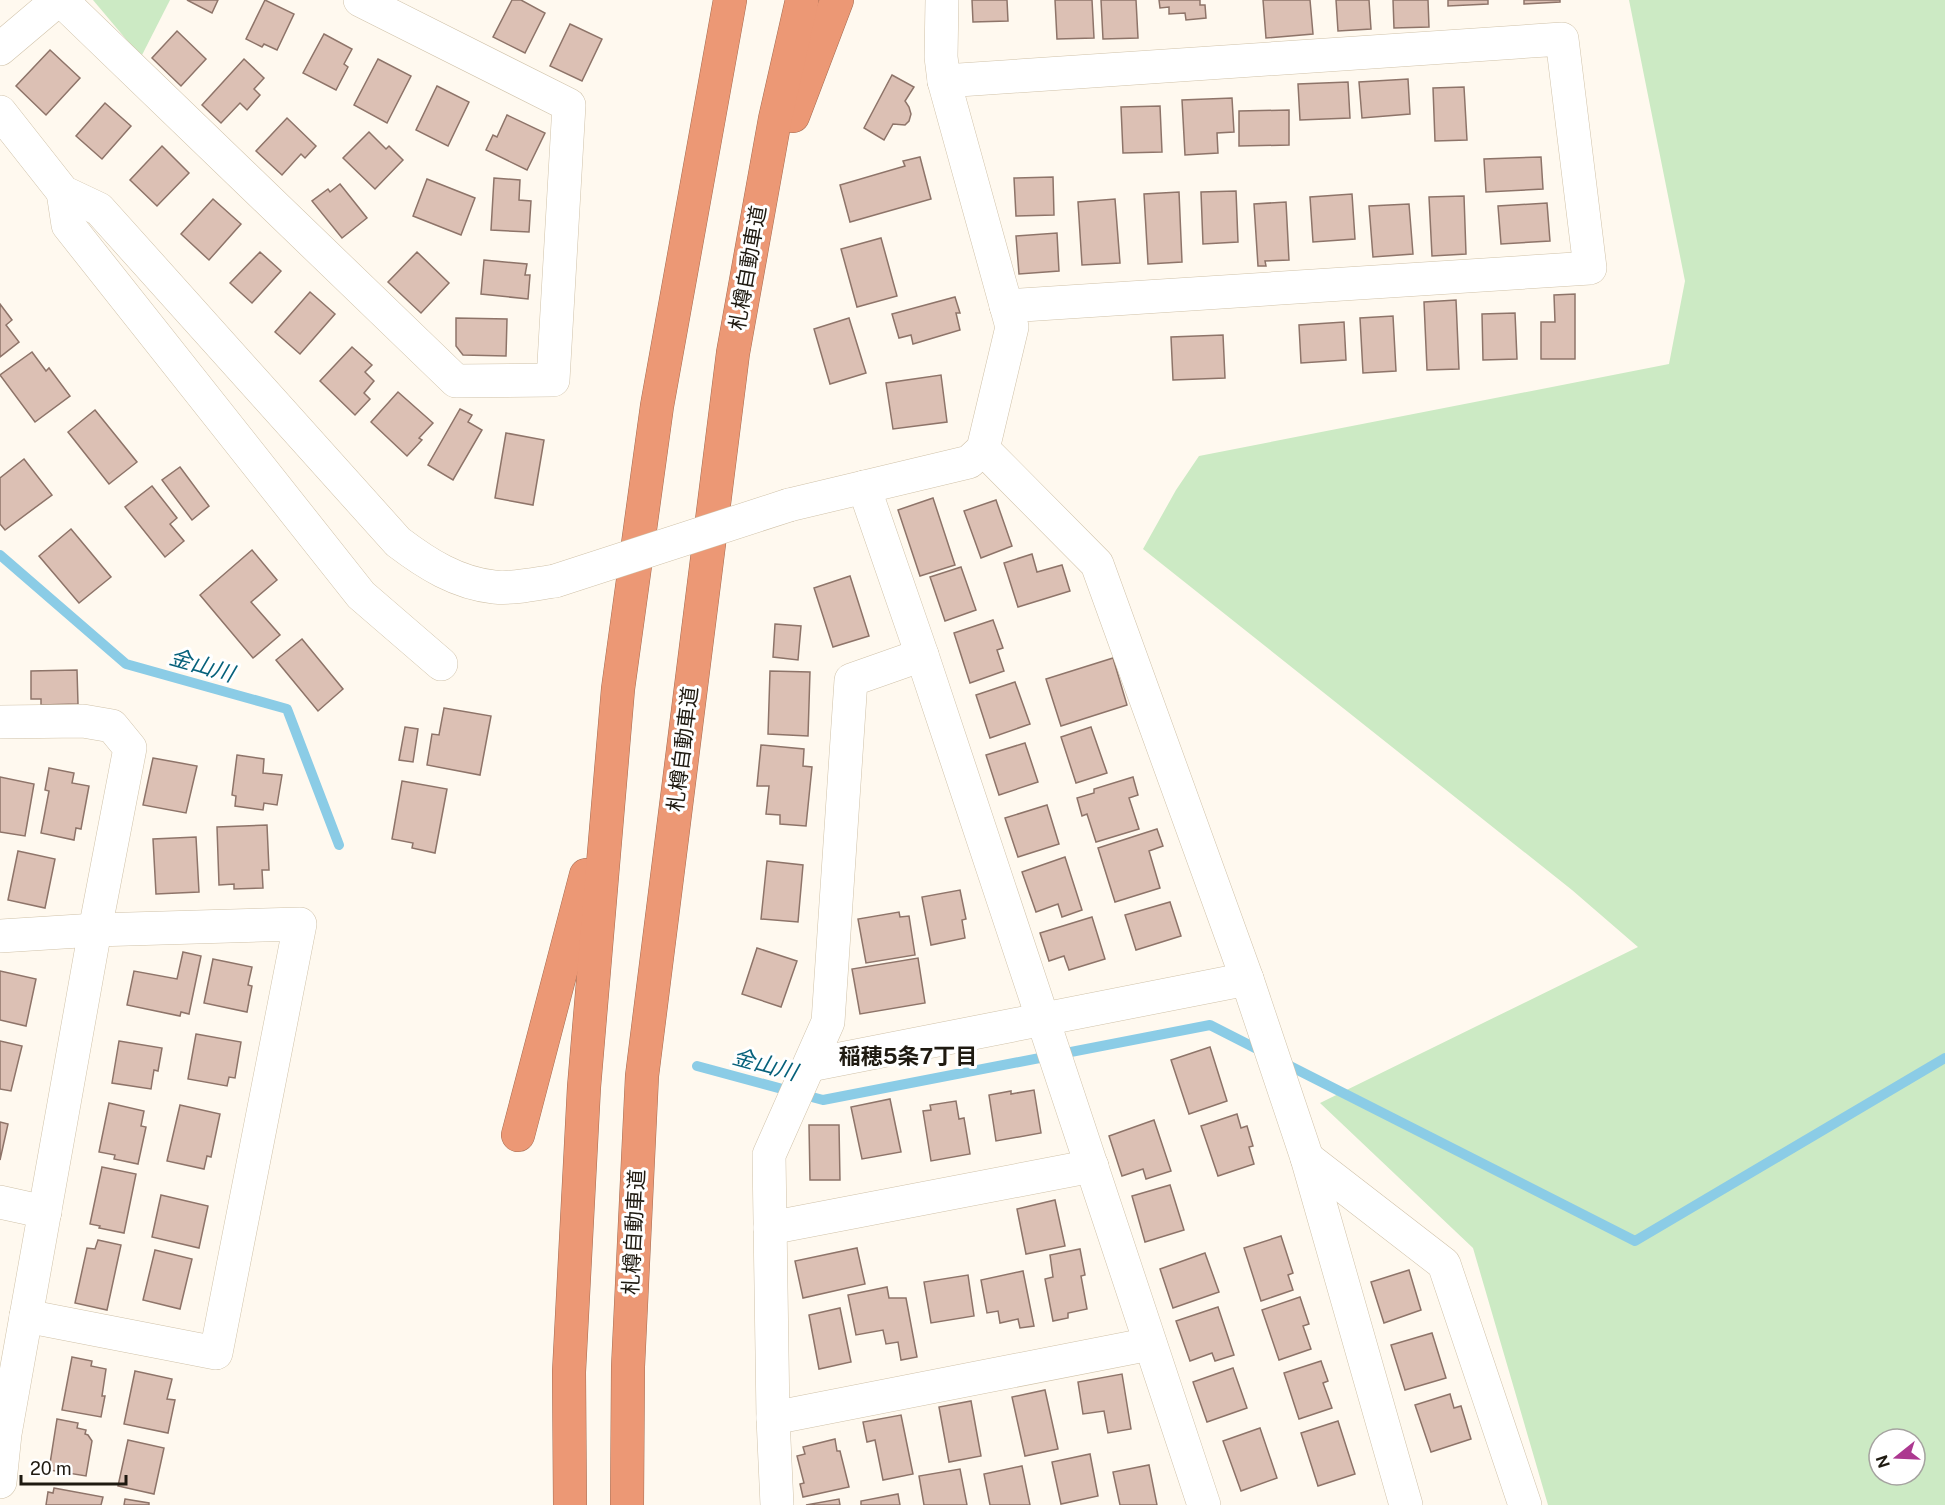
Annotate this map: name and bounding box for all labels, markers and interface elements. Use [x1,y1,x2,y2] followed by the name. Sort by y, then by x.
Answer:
[724,204,771,332] street label: 札樽自動車道
[167,643,239,687] water label: 金山川
[662,685,703,813] street label: 札樽自動車道
[730,1043,802,1086] water label: 金山川
[839,1043,977,1069] district label: 稲穂5条7丁目
[618,1168,649,1296] street label: 札樽自動車道
[1867,1427,1927,1487] north arrow
[21,1448,126,1486] scale bar
[1872,1453,1894,1470] text: N
[30,1458,72,1479] text: 20 m

